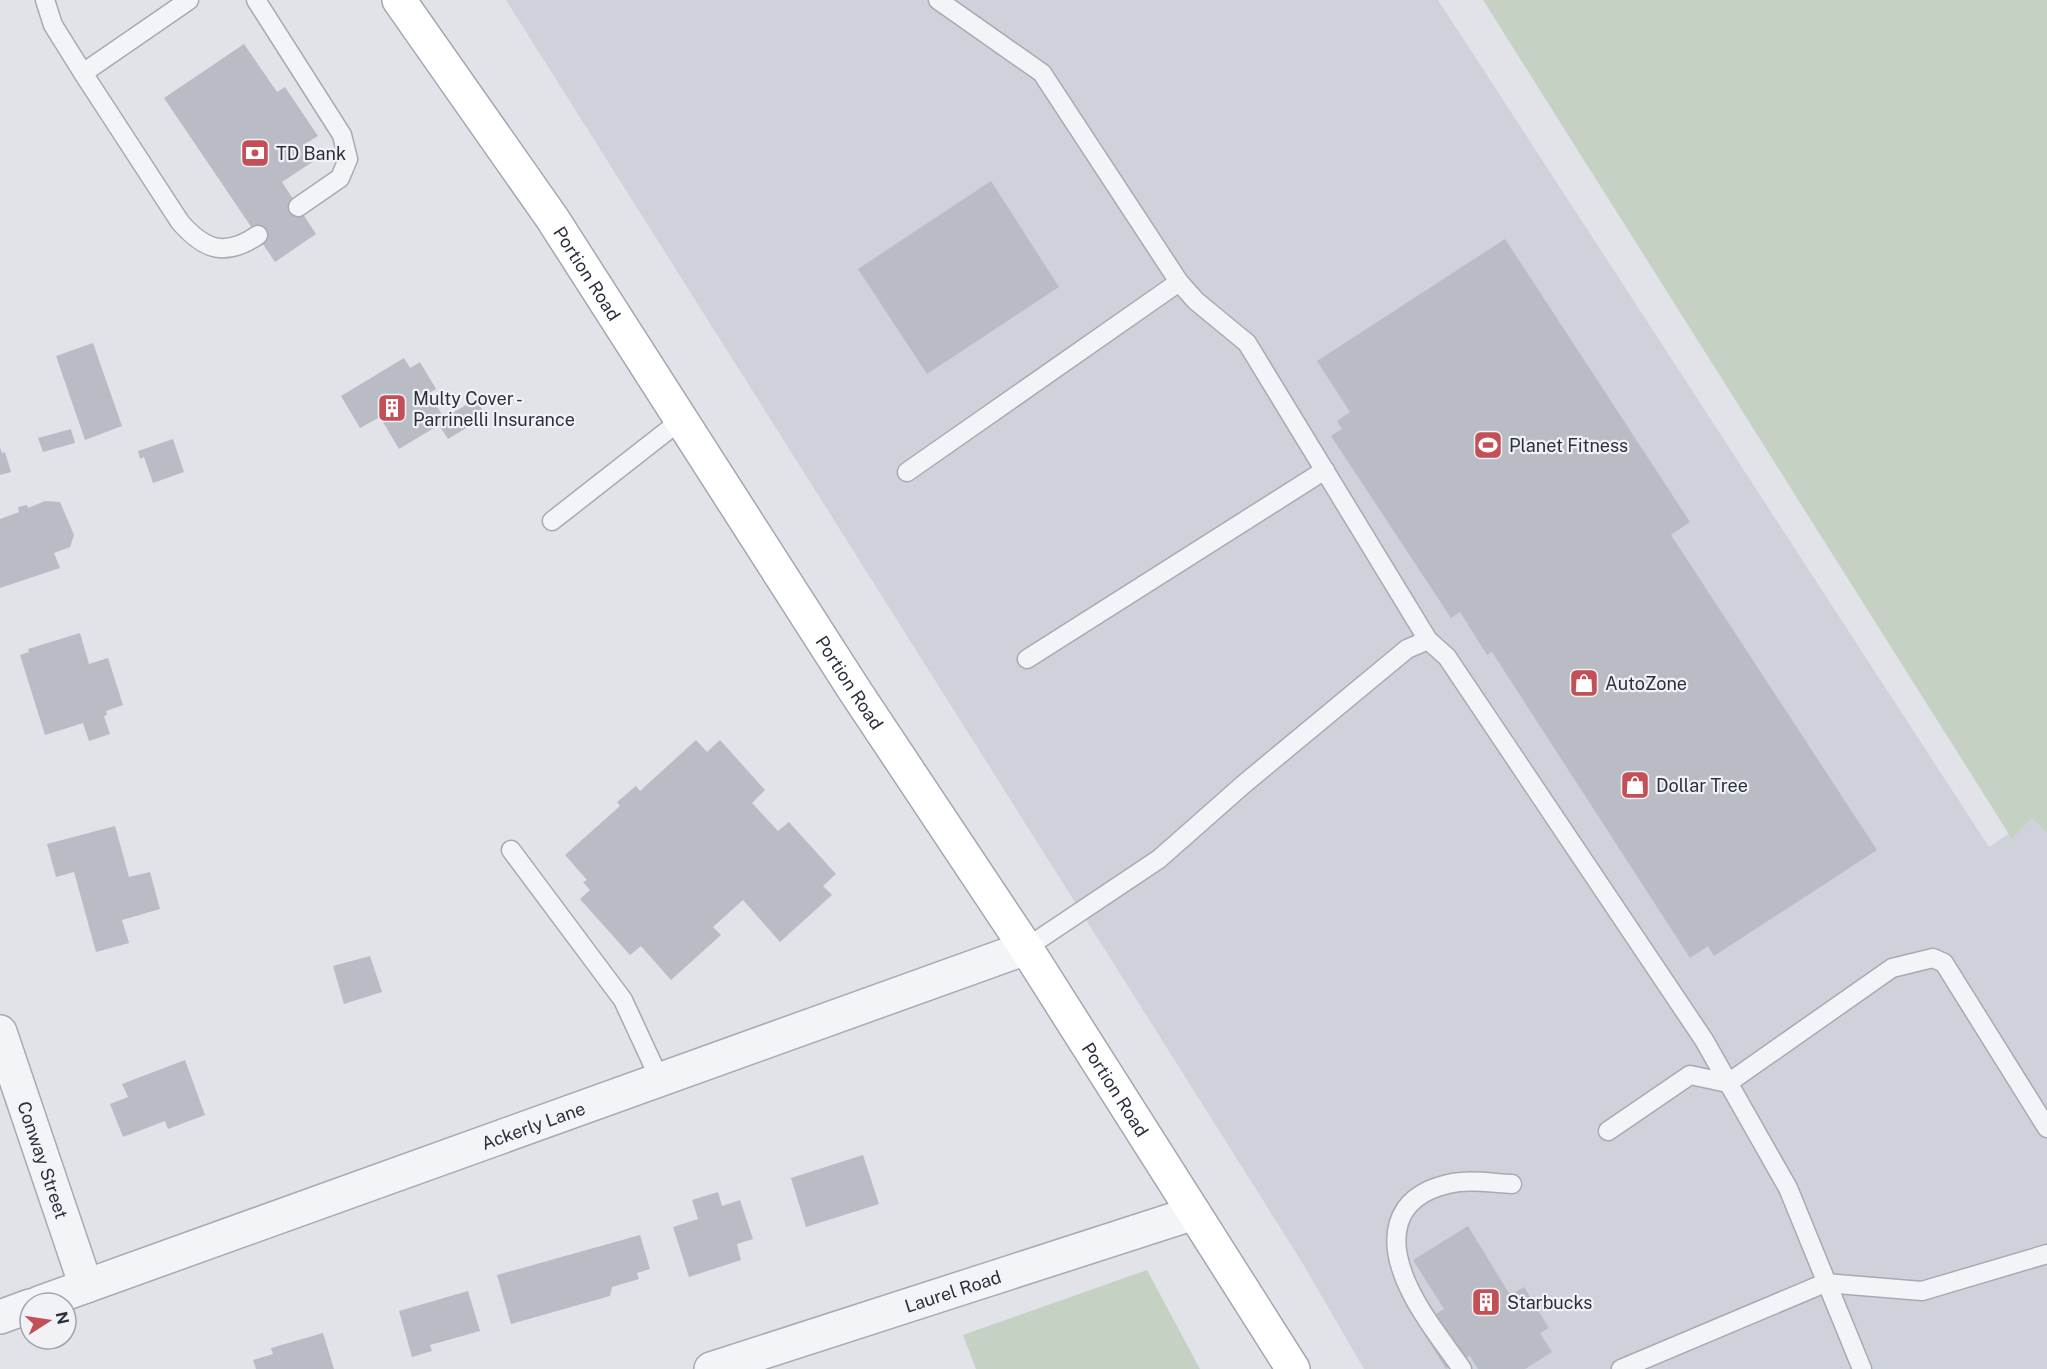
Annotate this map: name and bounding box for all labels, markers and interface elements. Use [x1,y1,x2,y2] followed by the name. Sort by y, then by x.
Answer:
[239,137,271,169] bank icon: TD Bank
[276,143,346,164] place label: TD Bank
[550,222,625,324] street label: Portion Road
[413,388,575,430] place label: Multy Cover - Parrinelli Insurance
[376,392,408,424] building icon: Multy Cover - Parrinelli Insurance
[1472,429,1504,461] sports icon: Planet Fitness
[1509,435,1628,456] place label: Planet Fitness
[812,632,888,733] street label: Portion Road
[1568,667,1600,699] shop icon: AutoZone
[1605,673,1687,694] place label: AutoZone
[1619,769,1651,801] shop icon: Dollar Tree
[1656,775,1748,796] place label: Dollar Tree
[1078,1038,1153,1140] street label: Portion Road
[478,1097,588,1154] street label: Ackerly Lane
[14,1098,73,1221] street label: Conway Street
[902,1266,1004,1316] street label: Laurel Road
[1470,1286,1502,1318] building icon: Starbucks
[18,1291,78,1351] north arrow
[1507,1292,1592,1313] place label: Starbucks
[52,1310,73,1326] text: N

